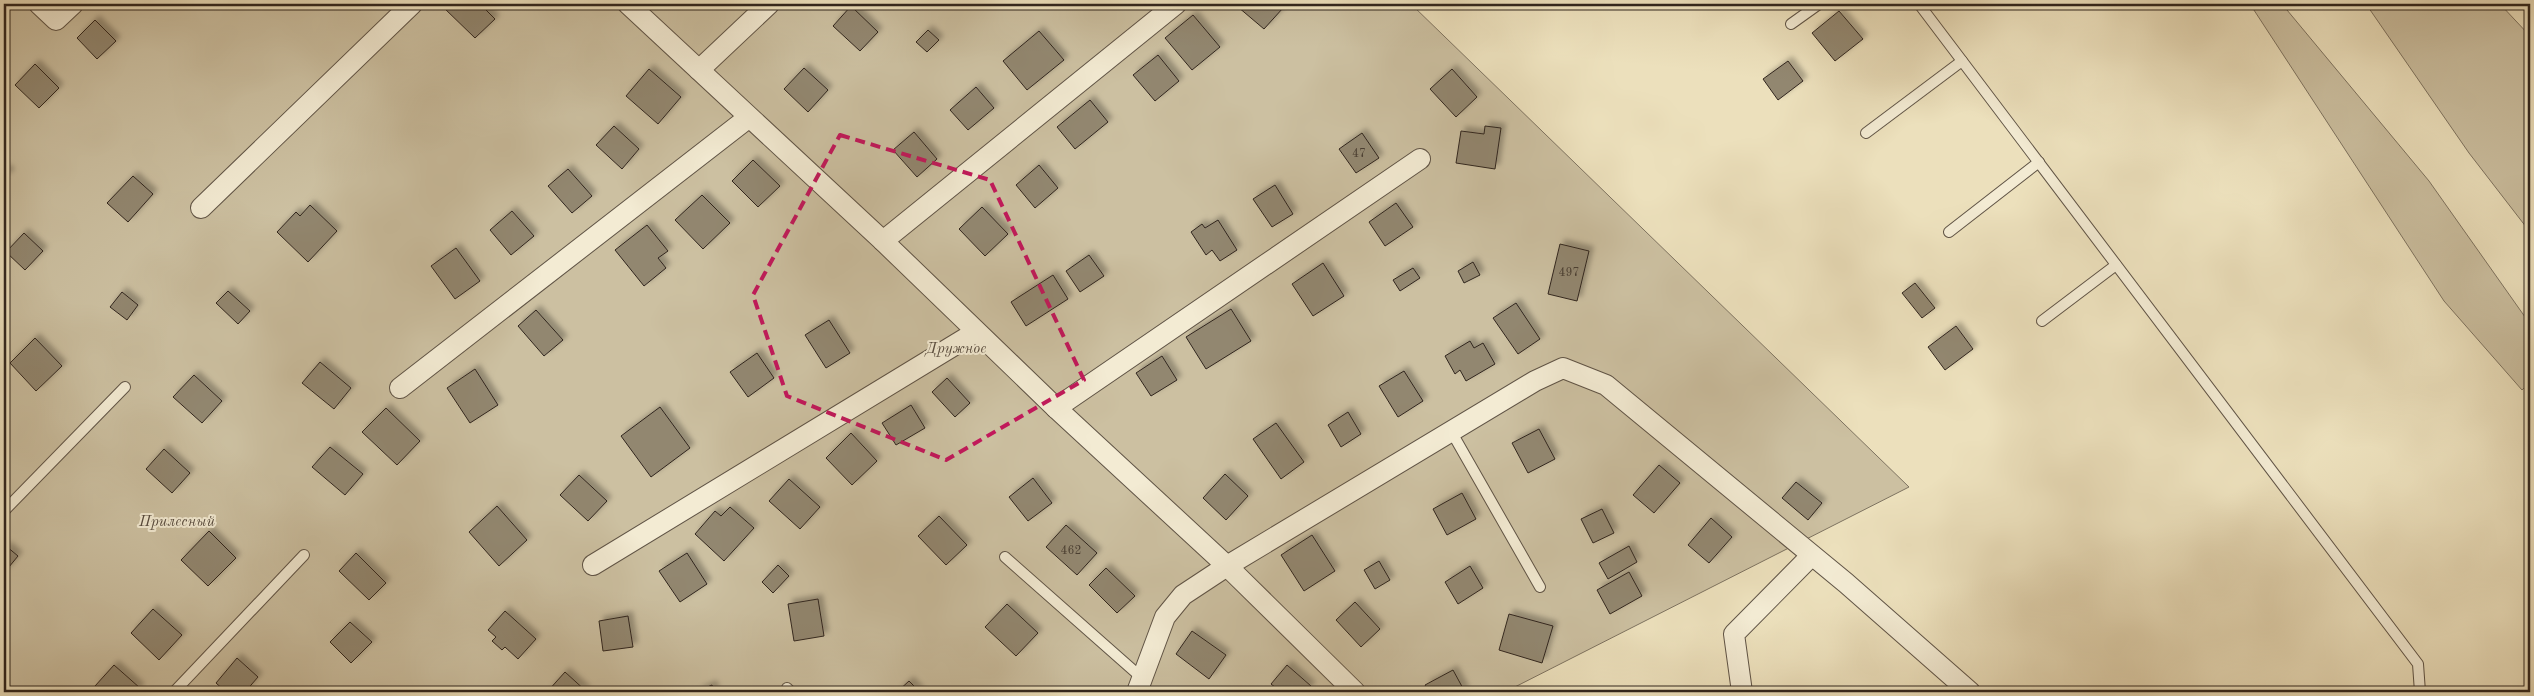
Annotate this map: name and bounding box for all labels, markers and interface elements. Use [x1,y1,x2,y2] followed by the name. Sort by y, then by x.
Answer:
[1352,148,1366,160] house number: 47
[1559,267,1579,279] house number: 497
[924,342,986,357] park label: Дружное
[138,515,215,530] park label: Прилесный
[1061,545,1081,557] house number: 462

